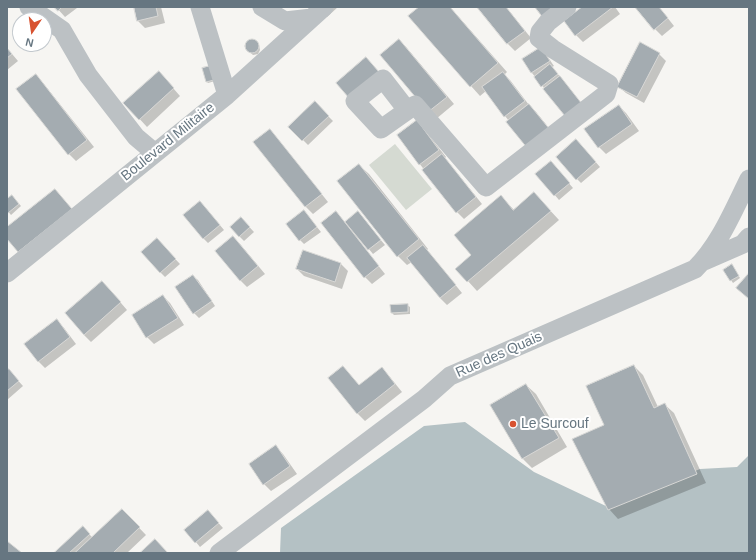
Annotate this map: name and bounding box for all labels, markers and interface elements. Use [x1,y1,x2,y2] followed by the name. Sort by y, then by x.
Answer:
[12,12,52,52] north arrow
[24,36,35,49] text: N
[118,99,218,185] street label: Boulevard Militaire
[453,328,545,382] street label: Rue des Quais
[521,416,589,432] place label: Le Surcouf
[508,419,518,429] marker: Le Surcouf

